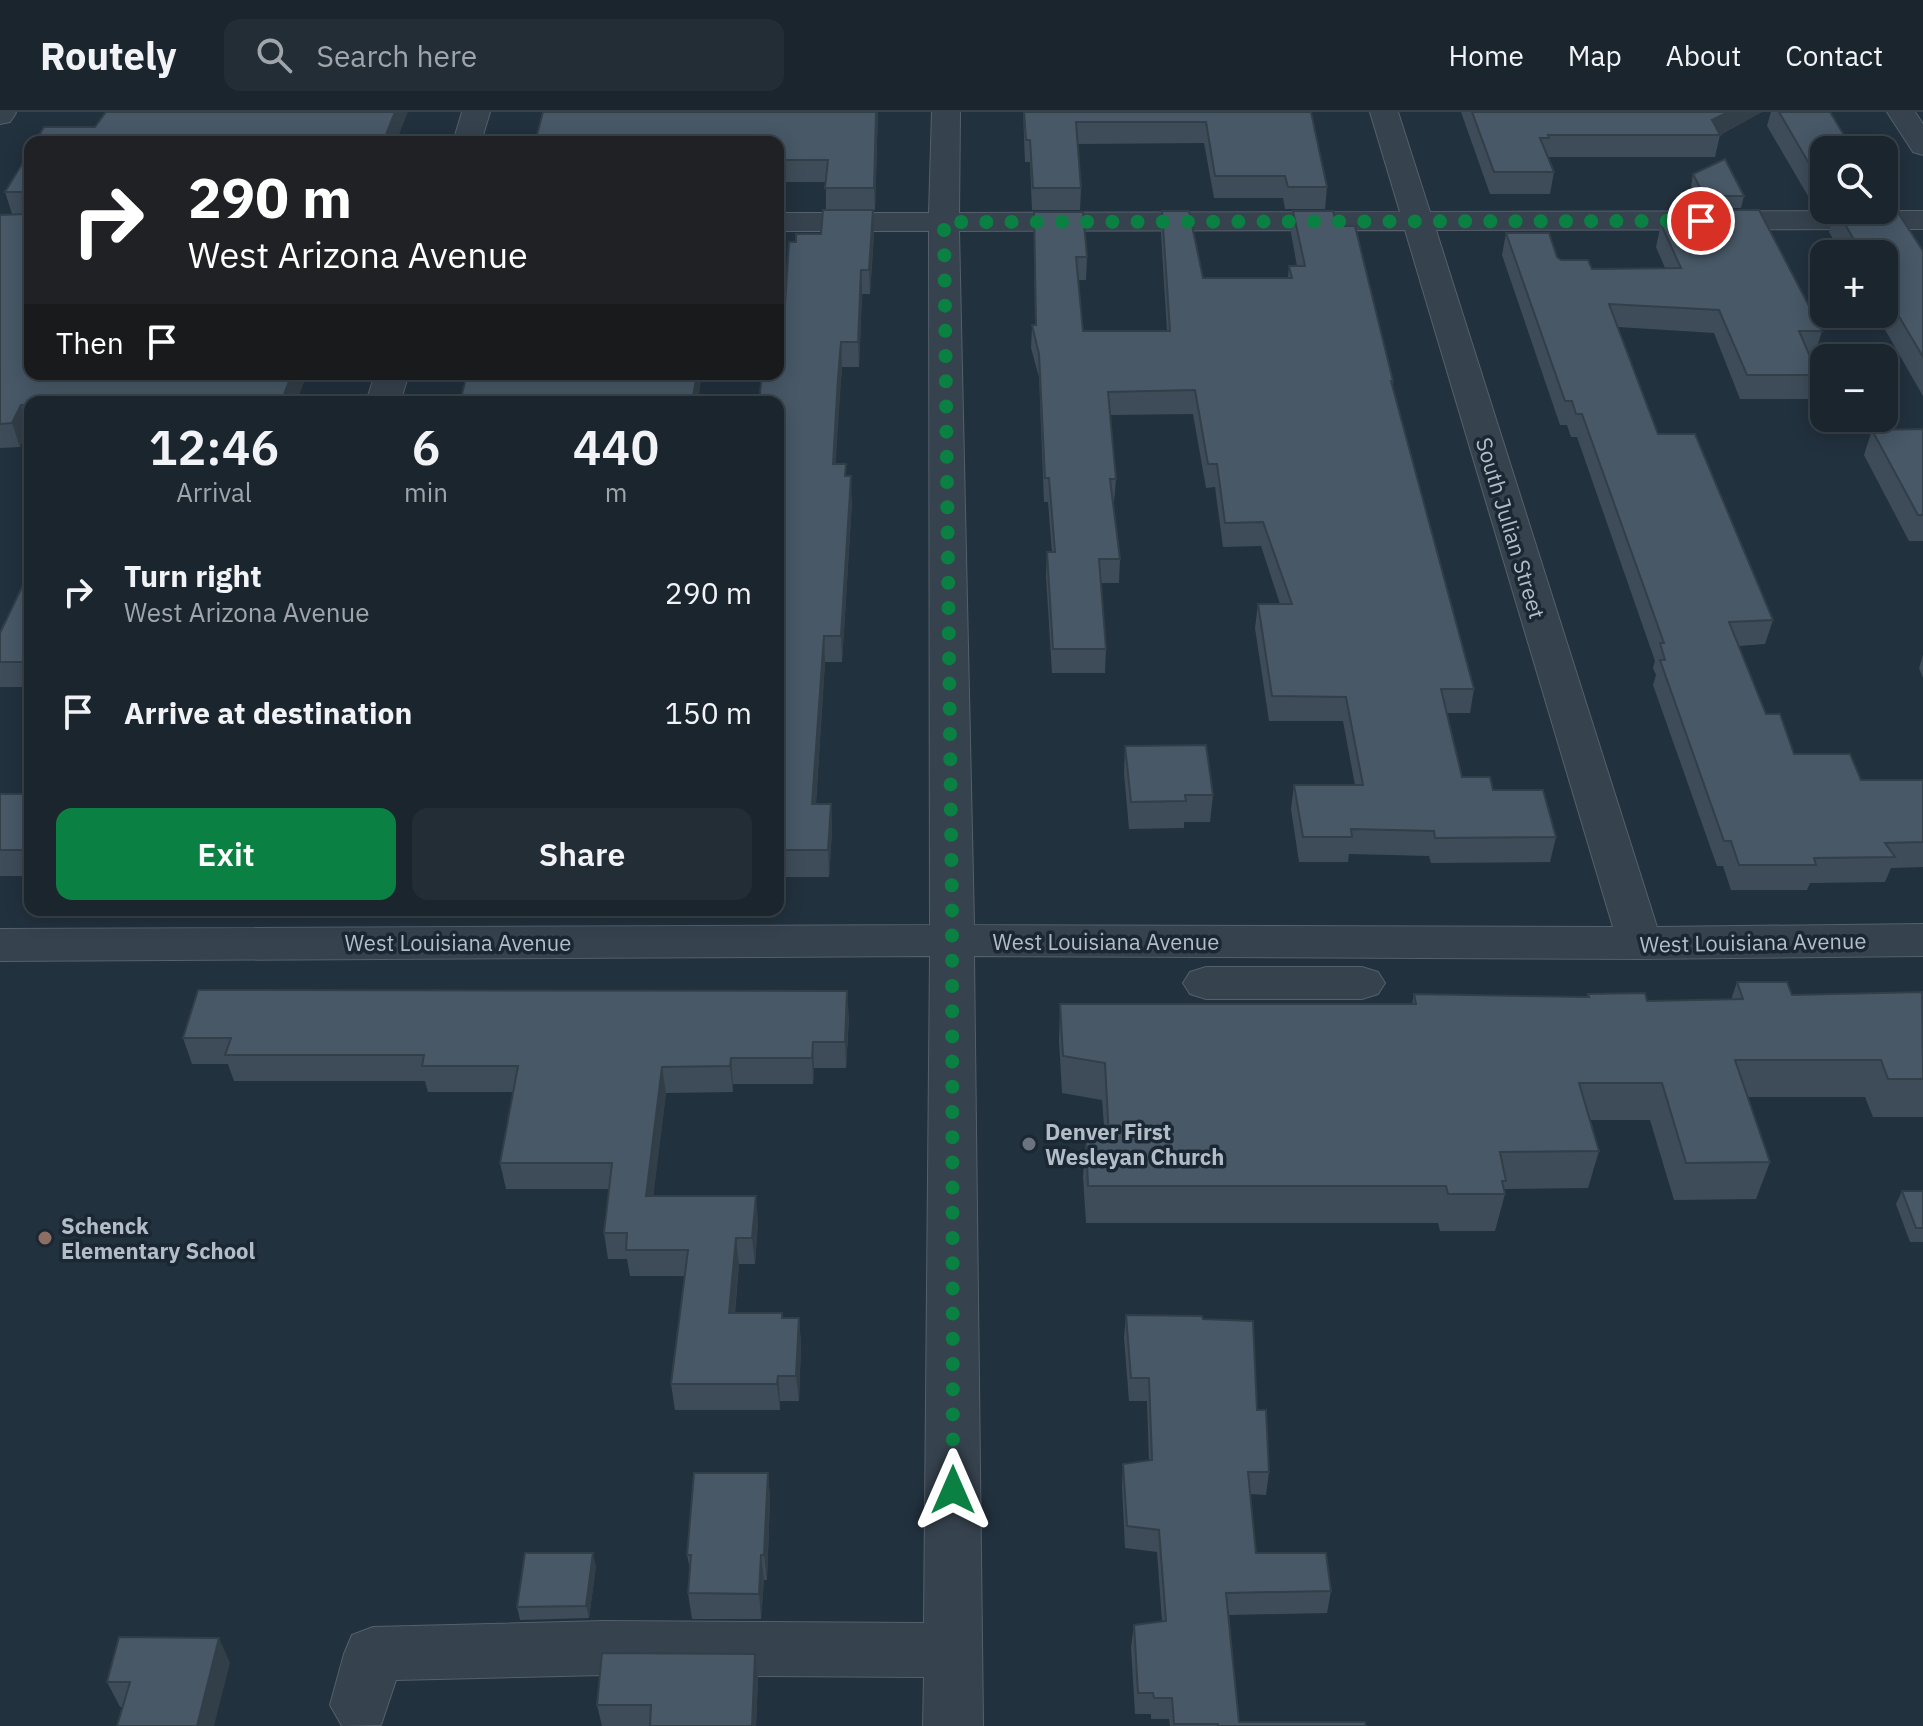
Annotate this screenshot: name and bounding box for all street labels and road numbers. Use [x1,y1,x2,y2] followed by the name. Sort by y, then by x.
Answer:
[1470,434,1552,622] street label: South Julian Street
[1639,926,1867,958] street label: West Louisiana Avenue
[993,927,1219,956] street label: West Louisiana Avenue
[345,928,571,957] street label: West Louisiana Avenue

